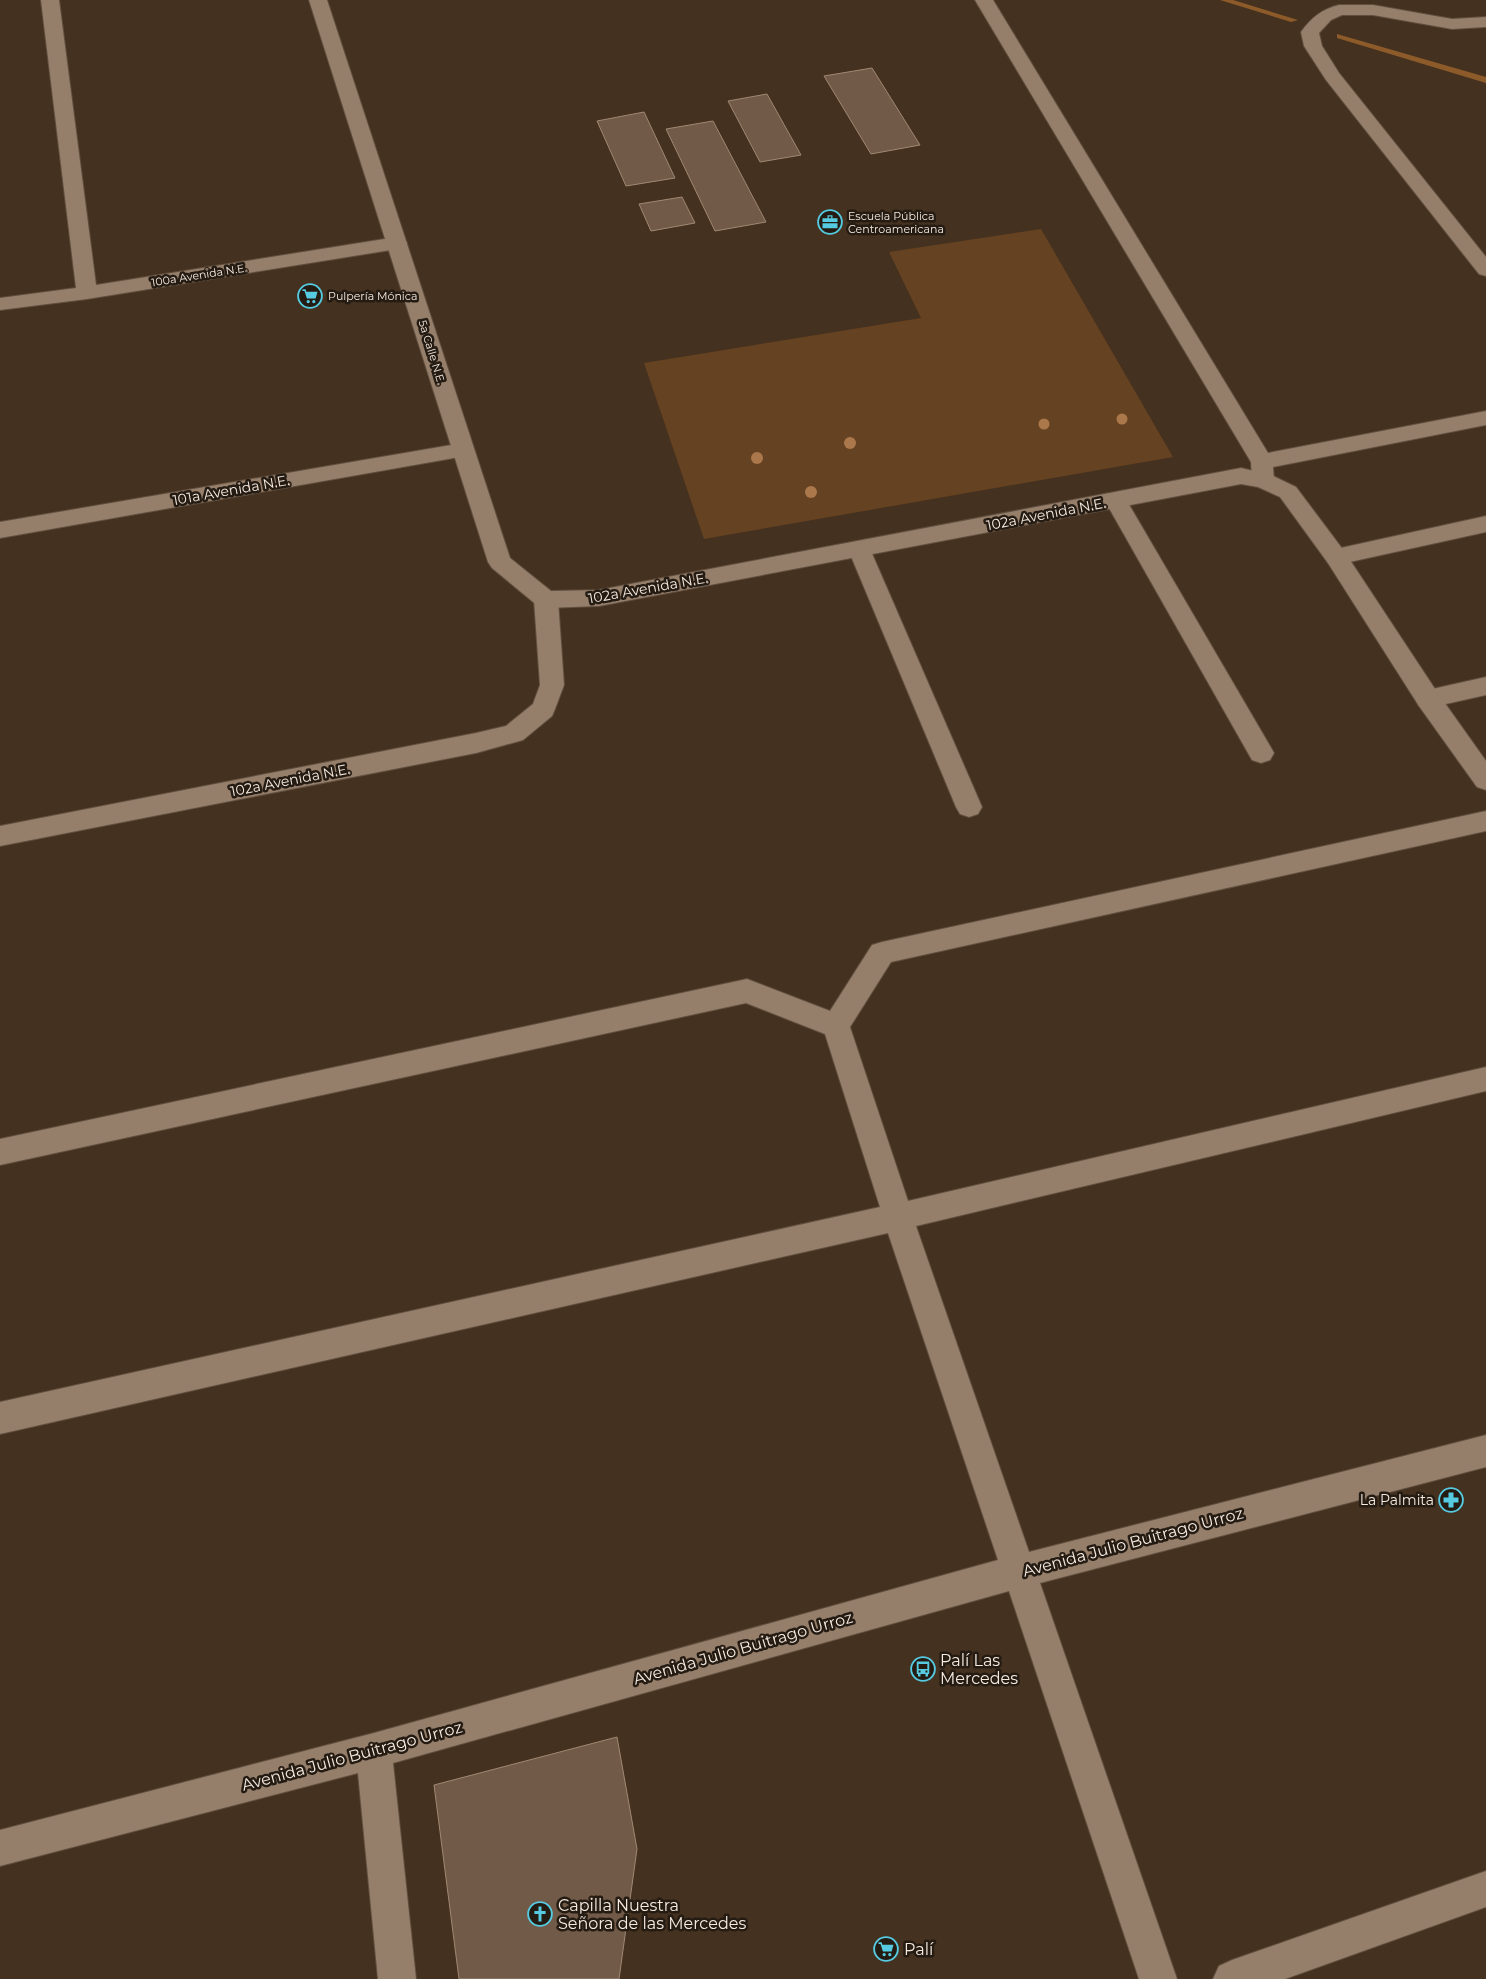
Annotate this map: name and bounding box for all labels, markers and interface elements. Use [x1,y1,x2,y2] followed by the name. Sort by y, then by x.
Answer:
[817,209,843,235] office icon: Escuela Pública Centroamericana
[848,209,944,236] place label: Escuela Pública Centroamericana
[150,261,248,289] street label: 100a Avenida N.E.
[297,283,323,309] supermarket icon: Pulpería Mónica
[328,289,418,303] place label: Pulpería Mónica
[416,318,448,386] street label: 5a Calle N.E.
[171,471,291,509] street label: 101a Avenida N.E.
[985,494,1107,534] street label: 102a Avenida N.E.
[587,569,709,607] street label: 102a Avenida N.E.
[229,760,351,800] street label: 102a Avenida N.E.
[1438,1487,1464,1513] pharmacy icon: La Palmita
[1360,1491,1434,1509] place label: La Palmita
[1021,1503,1245,1581] street label: Avenida Julio Buitrago Urroz
[631,1608,855,1688] street label: Avenida Julio Buitrago Urroz
[940,1651,1018,1688] place label: Palí Las Mercedes
[910,1656,936,1682] bus stop icon: Palí Las Mercedes
[240,1717,464,1795] street label: Avenida Julio Buitrago Urroz
[558,1896,746,1933] place label: Capilla Nuestra Señora de las Mercedes
[527,1901,553,1927] church icon: Capilla Nuestra Señora de las Mercedes
[873,1936,899,1962] supermarket icon: Palí
[904,1940,934,1959] place label: Palí

